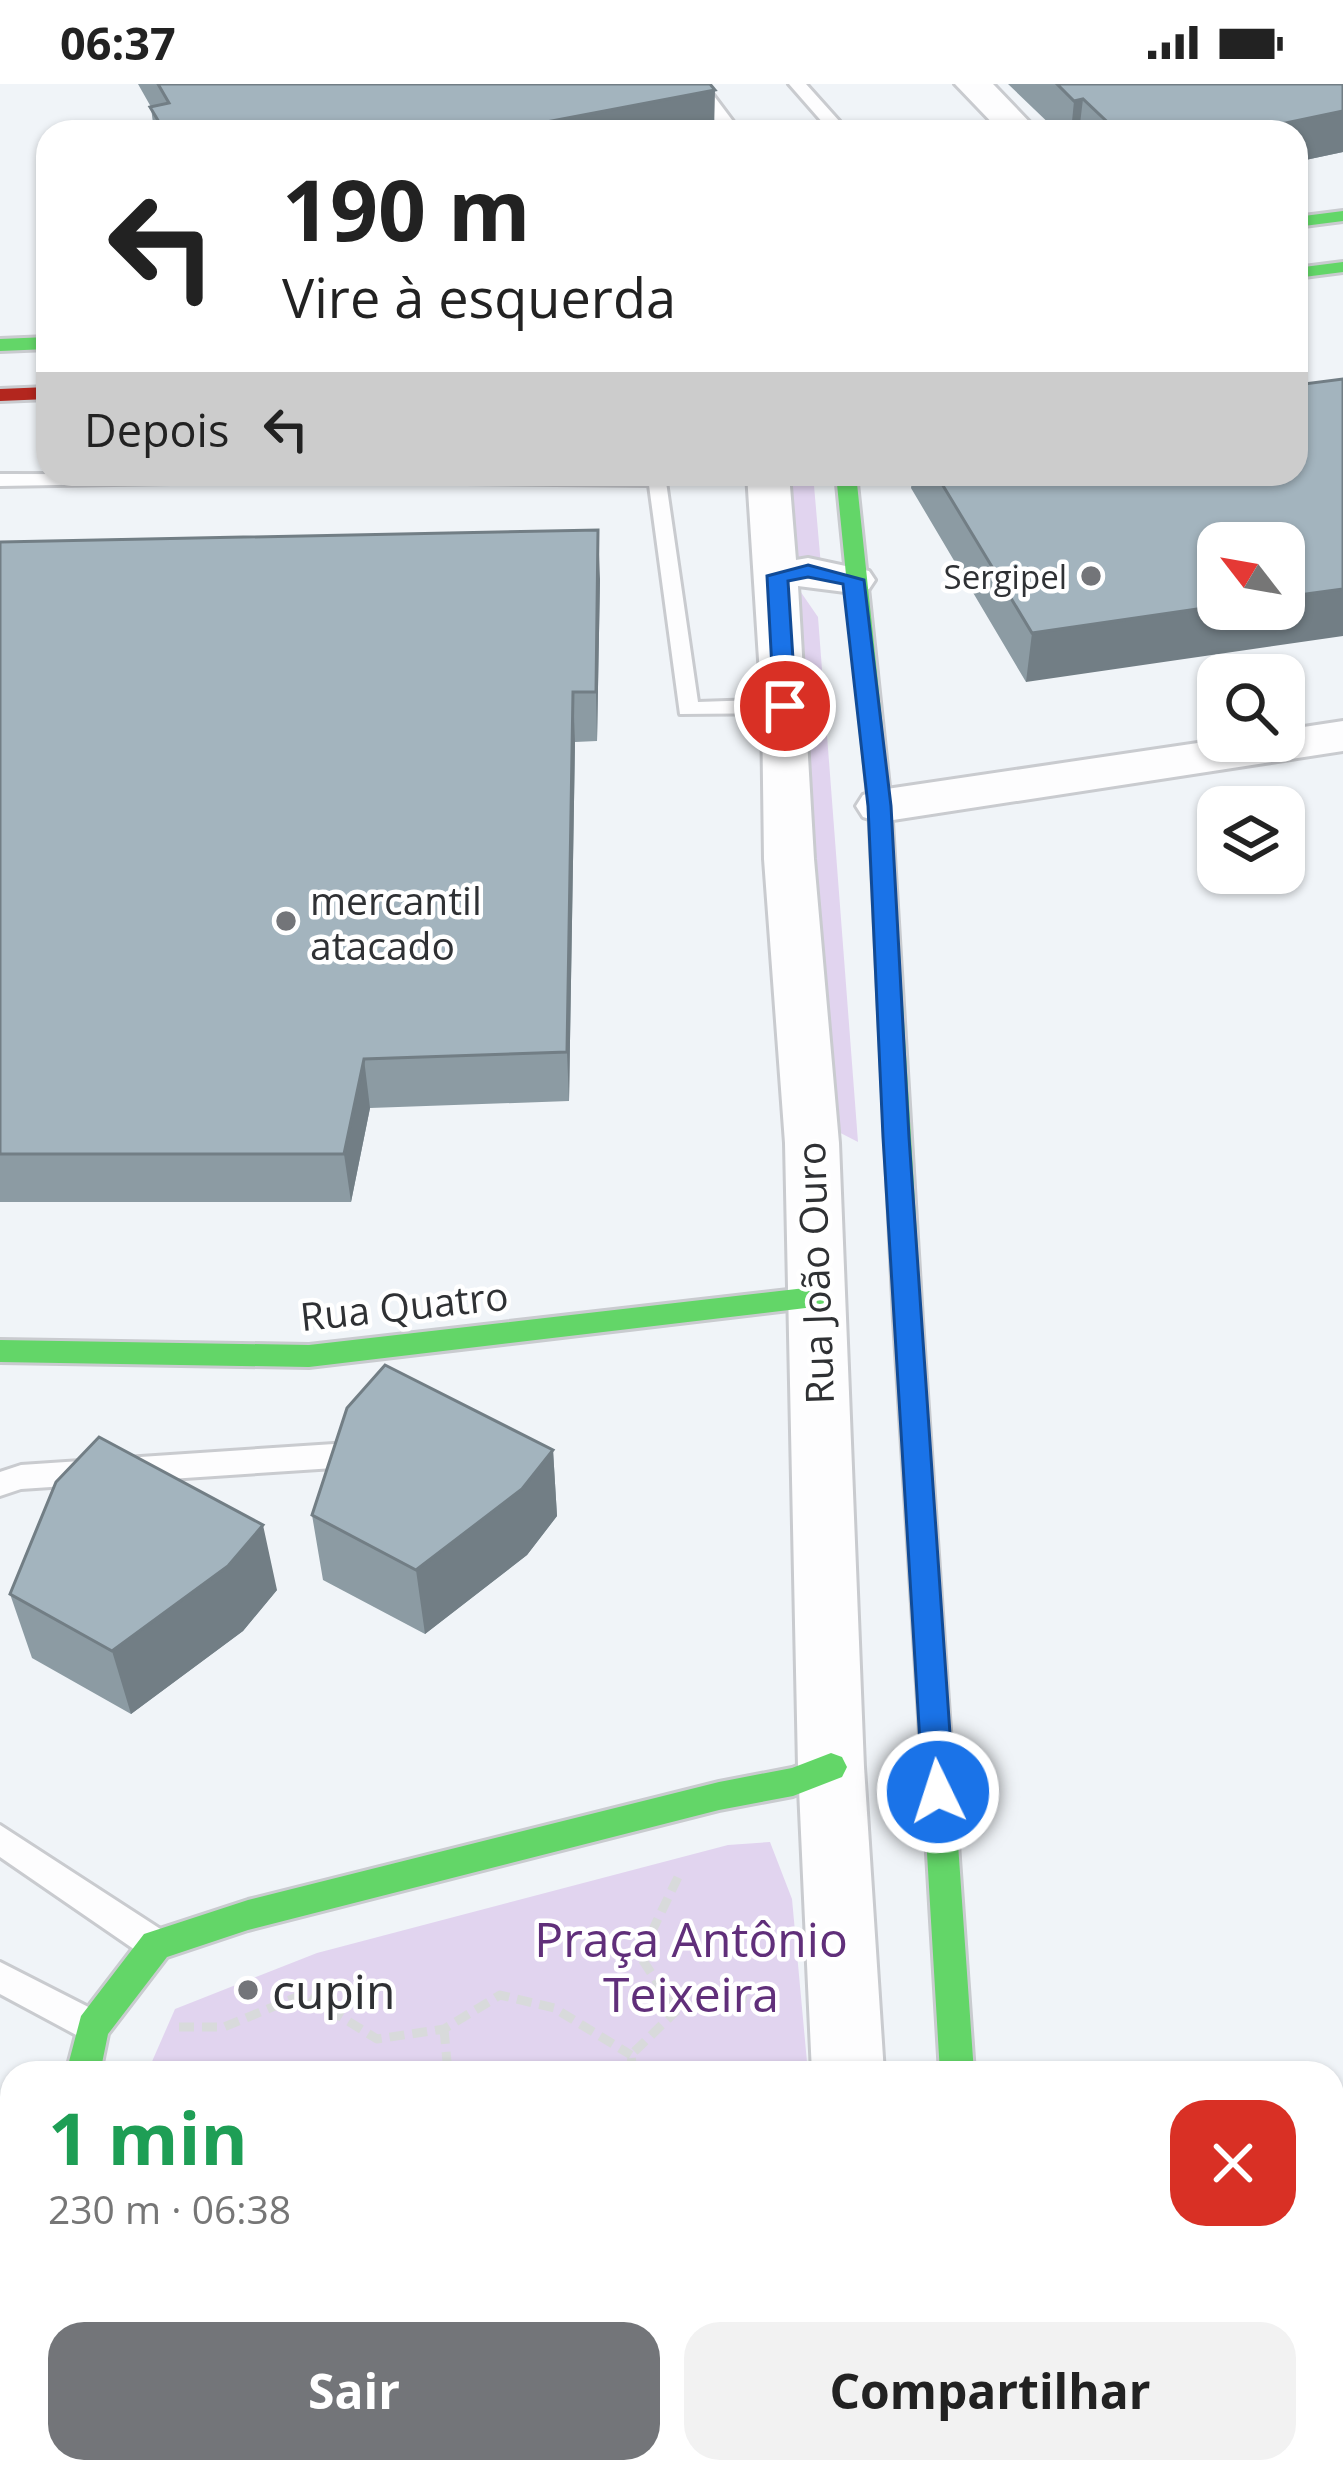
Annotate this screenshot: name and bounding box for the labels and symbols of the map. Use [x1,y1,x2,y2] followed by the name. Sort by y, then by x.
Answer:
[1197,522,1305,630] north arrow
[944,554,1067,599] place label: Sergipel
[1078,563,1104,589] marker: Sergipel
[734,655,836,757] pin
[310,873,482,971] place label: mercantil atacado
[273,908,299,934] marker: mercantil atacado
[783,1141,845,1405] street label: Rua João Ouro
[297,1268,511,1342] street label: Rua Quatro
[875,1729,1001,1855] position arrow
[534,1906,848,2026] park label: Praça Antônio Teixeira
[272,1958,395,2023] place label: cupin
[235,1977,261,2003] marker: cupin

